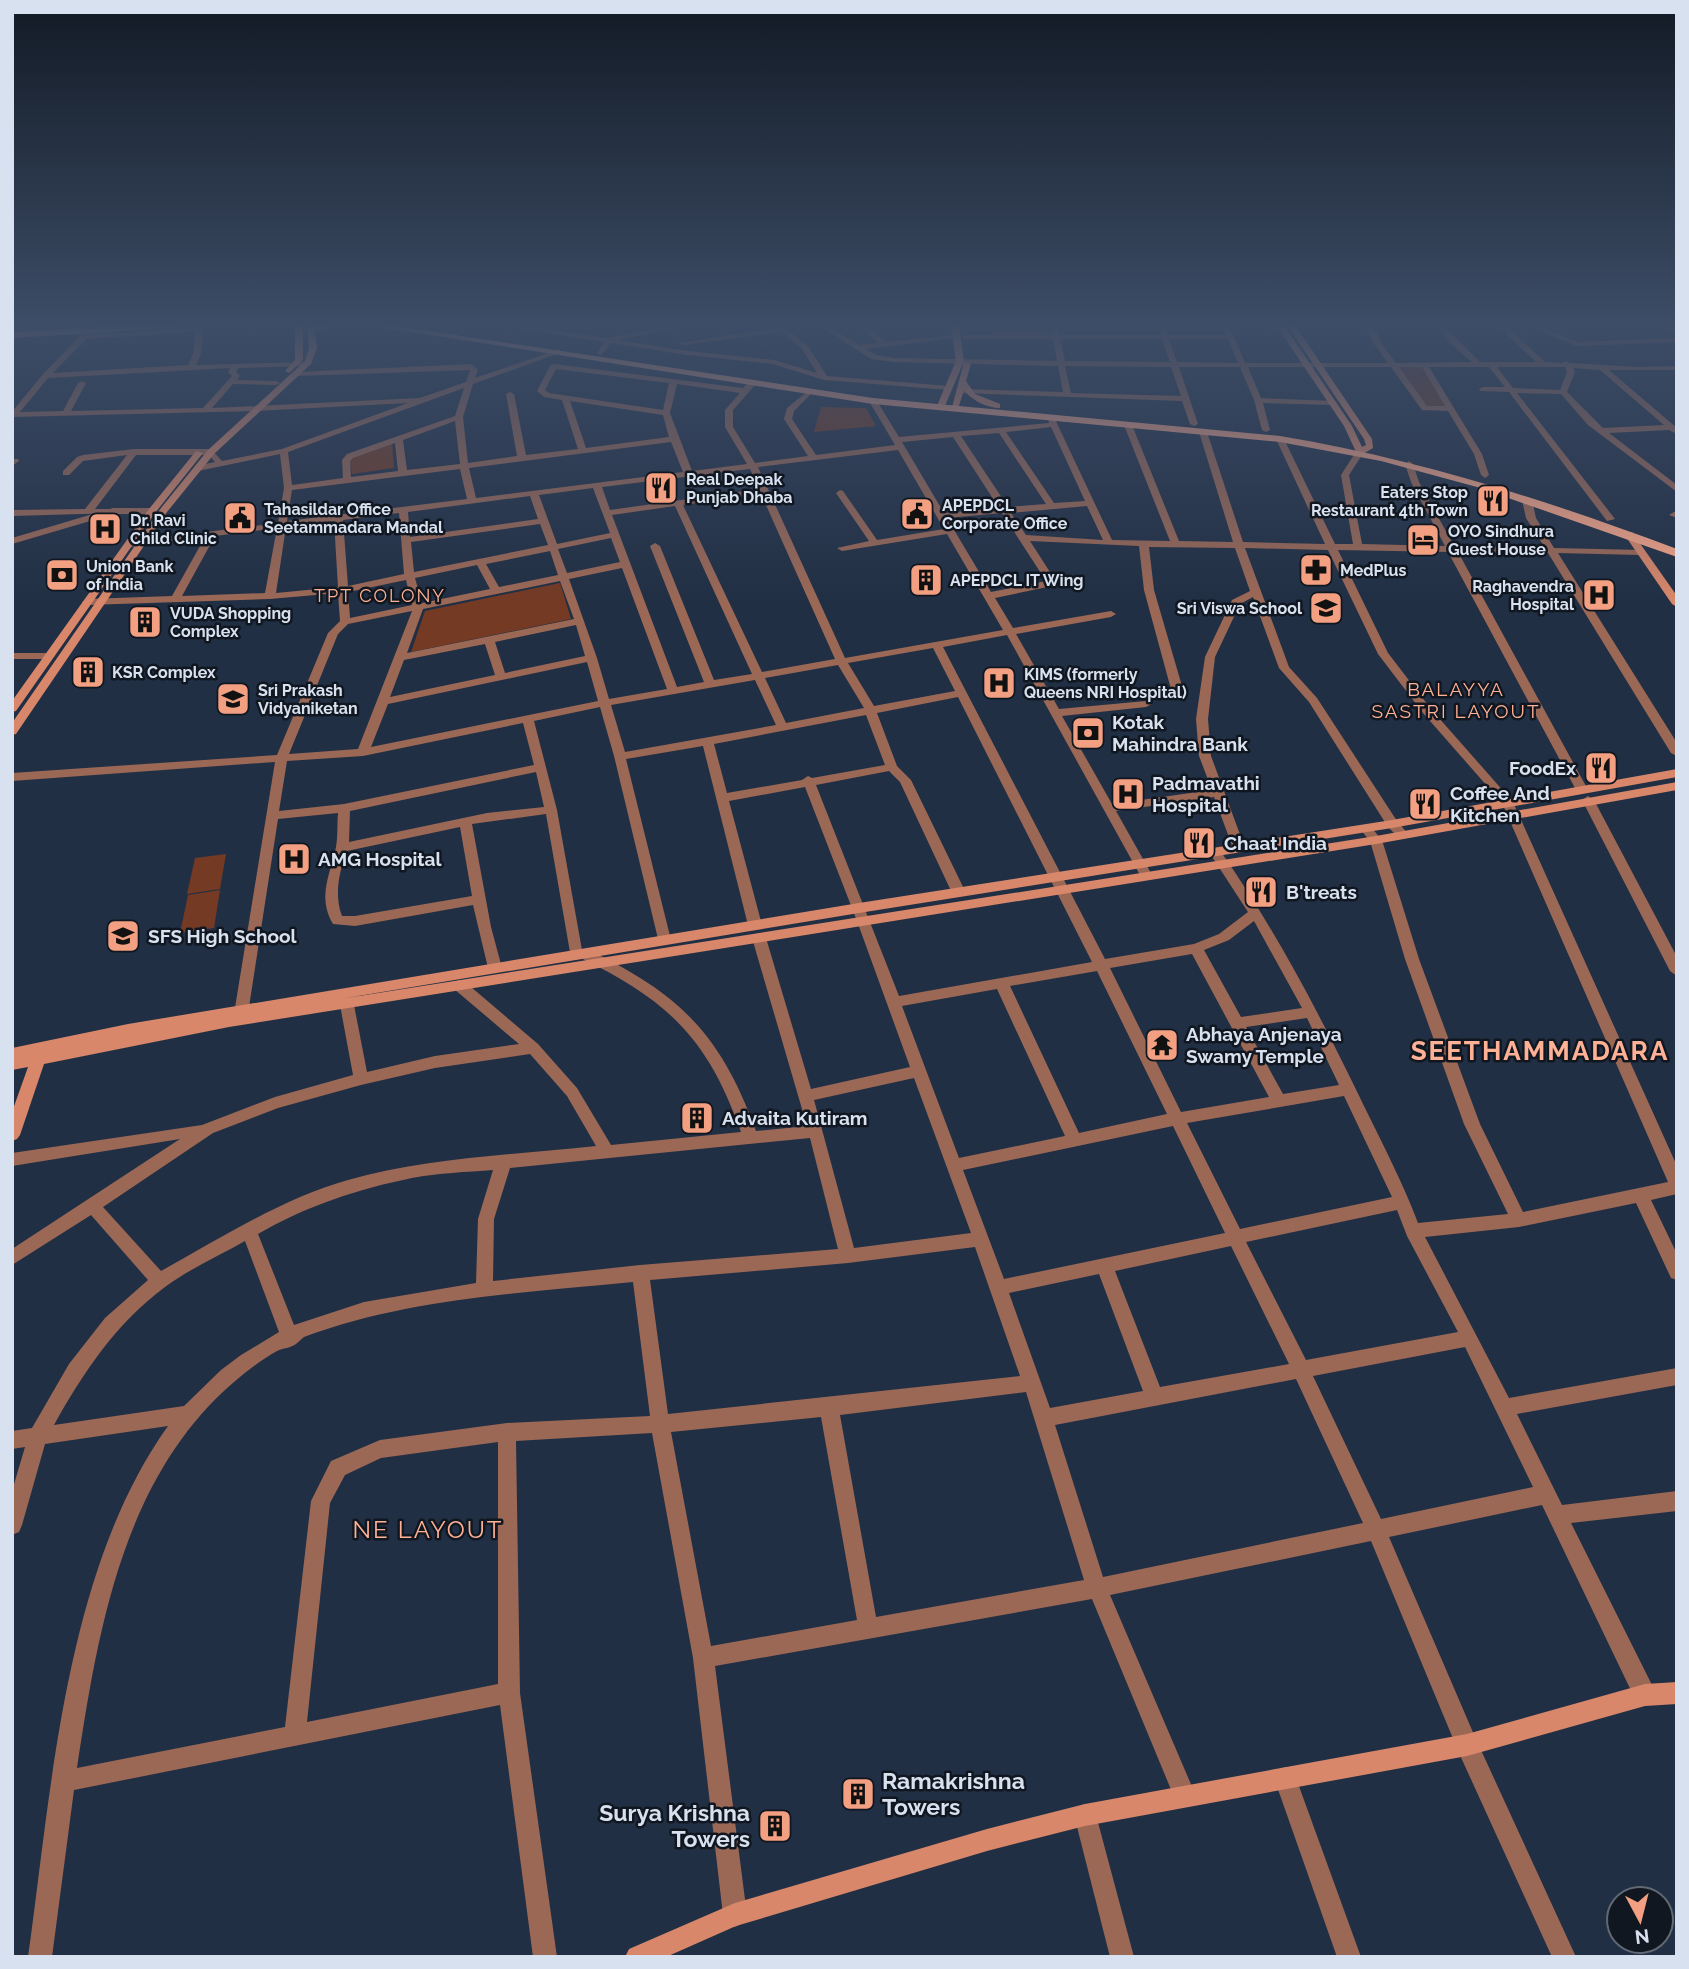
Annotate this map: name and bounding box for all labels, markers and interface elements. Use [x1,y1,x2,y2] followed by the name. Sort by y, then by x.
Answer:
[642,469,680,507] restaurant icon: Real Deepak Punjab Dhaba
[686,470,793,507] place label: Real Deepak Punjab Dhaba
[1474,482,1512,520] restaurant icon: Eaters Stop Restaurant 4th Town
[1311,483,1468,520] place label: Eaters Stop Restaurant 4th Town
[898,495,936,533] public building icon: APEPDCL Corporate Office
[942,496,1068,533] place label: APEPDCL Corporate Office
[221,499,259,537] public building icon: Tahasildar Office Seetammadara Mandal
[264,500,444,537] place label: Tahasildar Office Seetammadara Mandal
[86,510,124,548] hospital icon: Dr. Ravi Child Clinic
[130,511,217,548] place label: Dr. Ravi Child Clinic
[1404,521,1442,559] hotel icon: OYO Sindhura Guest House
[1448,522,1554,559] place label: OYO Sindhura Guest House
[1297,551,1335,589] pharmacy icon: MedPlus
[43,556,81,594] bank icon: Union Bank of India
[86,557,174,594] place label: Union Bank of India
[907,561,945,599] building icon: APEPDCL IT Wing
[1340,561,1406,580] place label: MedPlus
[950,571,1083,590] place label: APEPDCL IT Wing
[1580,576,1618,614] hospital icon: Raghavendra Hospital
[1472,577,1575,614] place label: Raghavendra Hospital
[314,585,446,606] district label: TPT COLONY
[1307,589,1345,627] school or university icon: Sri Viswa School
[1177,599,1303,618] place label: Sri Viswa School
[126,603,164,641] building icon: VUDA Shopping Complex
[170,604,291,641] place label: VUDA Shopping Complex
[69,653,107,691] building icon: KSR Complex
[112,663,216,682] place label: KSR Complex
[980,664,1018,702] hospital icon: KIMS (formerly Queens NRI Hospital)
[1024,665,1187,702] place label: KIMS (formerly Queens NRI Hospital)
[1371,678,1541,722] district label: BALAYYA SASTRI LAYOUT
[214,680,252,718] school or university icon: Sri Prakash Vidyaniketan
[258,681,358,718] place label: Sri Prakash Vidyaniketan
[1112,711,1248,755] place label: Kotak Mahindra Bank
[1069,714,1107,752] bank icon: Kotak Mahindra Bank
[1582,749,1620,787] restaurant icon: FoodEx
[1509,757,1577,779] place label: FoodEx
[1152,772,1260,816] place label: Padmavathi Hospital
[1109,775,1147,813] hospital icon: Padmavathi Hospital
[1450,782,1550,826] place label: Coffee And Kitchen
[1406,785,1444,823] restaurant icon: Coffee And Kitchen
[1180,824,1218,862] restaurant icon: Chaat India
[1224,832,1327,854] place label: Chaat India
[275,840,313,878] hospital icon: AMG Hospital
[318,848,443,870] place label: AMG Hospital
[1242,873,1280,911] restaurant icon: B'treats
[1286,881,1357,903] place label: B'treats
[104,917,142,955] school or university icon: SFS High School
[148,925,298,947] place label: SFS High School
[1186,1023,1342,1067] place label: Abhaya Anjenaya Swamy Temple
[1143,1026,1181,1064] temple icon: Abhaya Anjenaya Swamy Temple
[1411,1036,1669,1066] district label: SEETHAMMADARA
[678,1099,716,1137] building icon: Advaita Kutiram
[722,1107,868,1129] place label: Advaita Kutiram
[353,1515,503,1544] district label: NE LAYOUT
[882,1767,1025,1820] place label: Ramakrishna Towers
[839,1775,877,1813] building icon: Ramakrishna Towers
[599,1799,750,1852] place label: Surya Krishna Towers
[756,1807,794,1845] building icon: Surya Krishna Towers
[1605,1885,1675,1955] north arrow
[1634,1925,1651,1949] text: N

